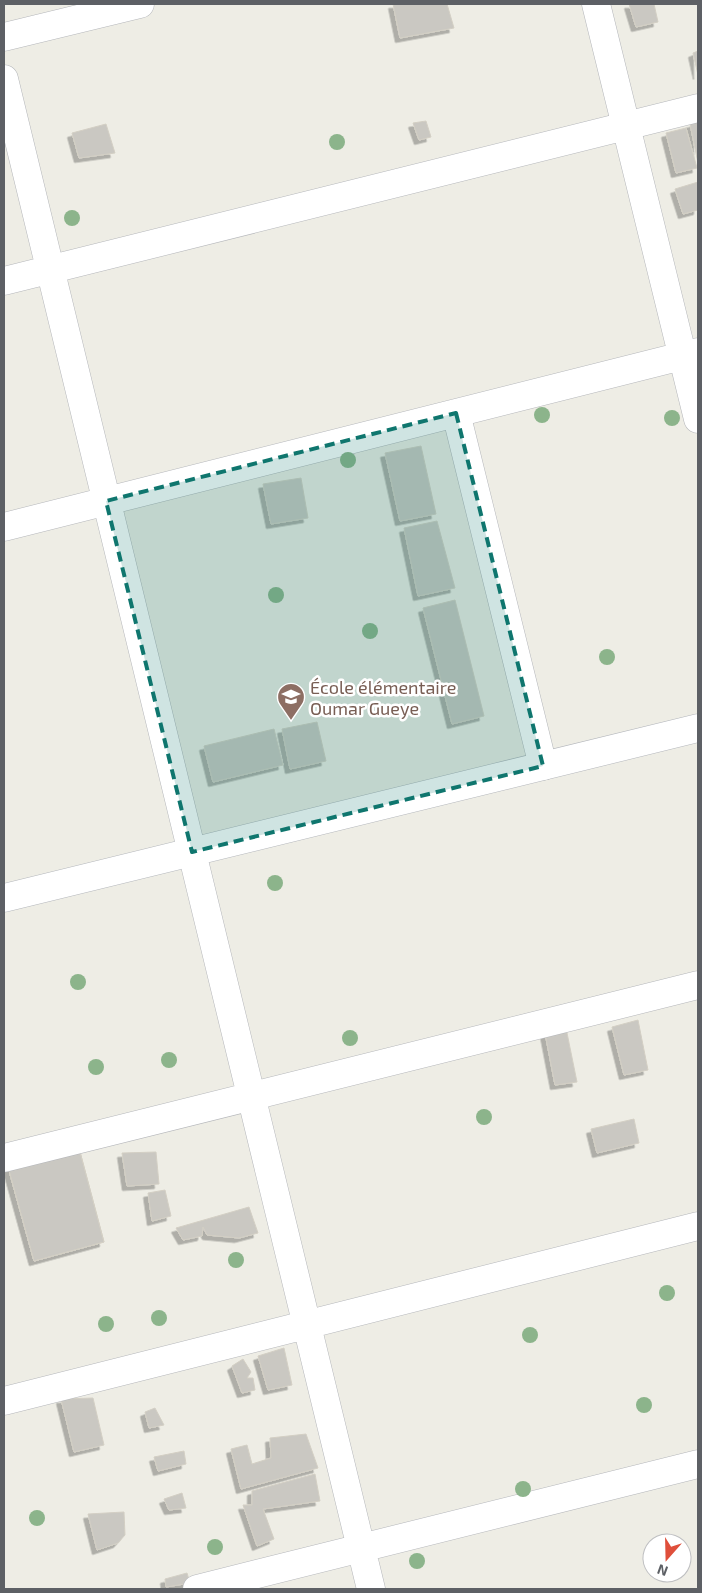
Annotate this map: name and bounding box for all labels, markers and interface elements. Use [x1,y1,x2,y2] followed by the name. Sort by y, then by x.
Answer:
[310,676,456,719] place label: École élémentaire Oumar Gueye
[276,682,306,721] school or university icon: École élémentaire Oumar Gueye
[642,1533,692,1583] north arrow
[655,1561,670,1580] text: N

